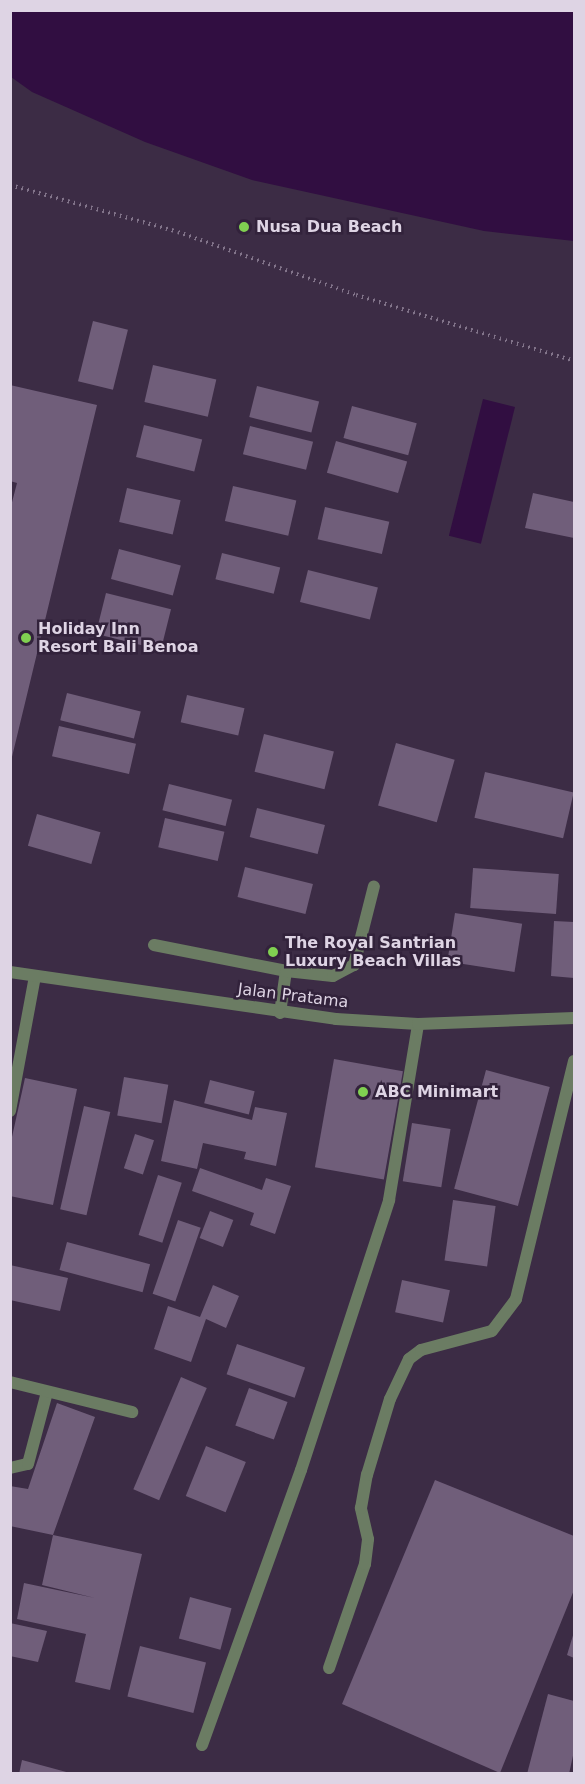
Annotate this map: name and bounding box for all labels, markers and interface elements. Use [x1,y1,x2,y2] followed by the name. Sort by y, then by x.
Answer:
[256,217,402,237] place label: Nusa Dua Beach
[237,220,251,234] marker: Nusa Dua Beach
[38,619,199,657] place label: Holiday Inn Resort Bali Benoa
[19,631,33,645] marker: Holiday Inn Resort Bali Benoa
[285,933,461,971] place label: The Royal Santrian Luxury Beach Villas
[266,945,280,959] marker: The Royal Santrian Luxury Beach Villas
[237,980,349,1012] street label: Jalan Pratama
[375,1082,498,1102] place label: ABC Minimart
[356,1085,370,1099] marker: ABC Minimart

